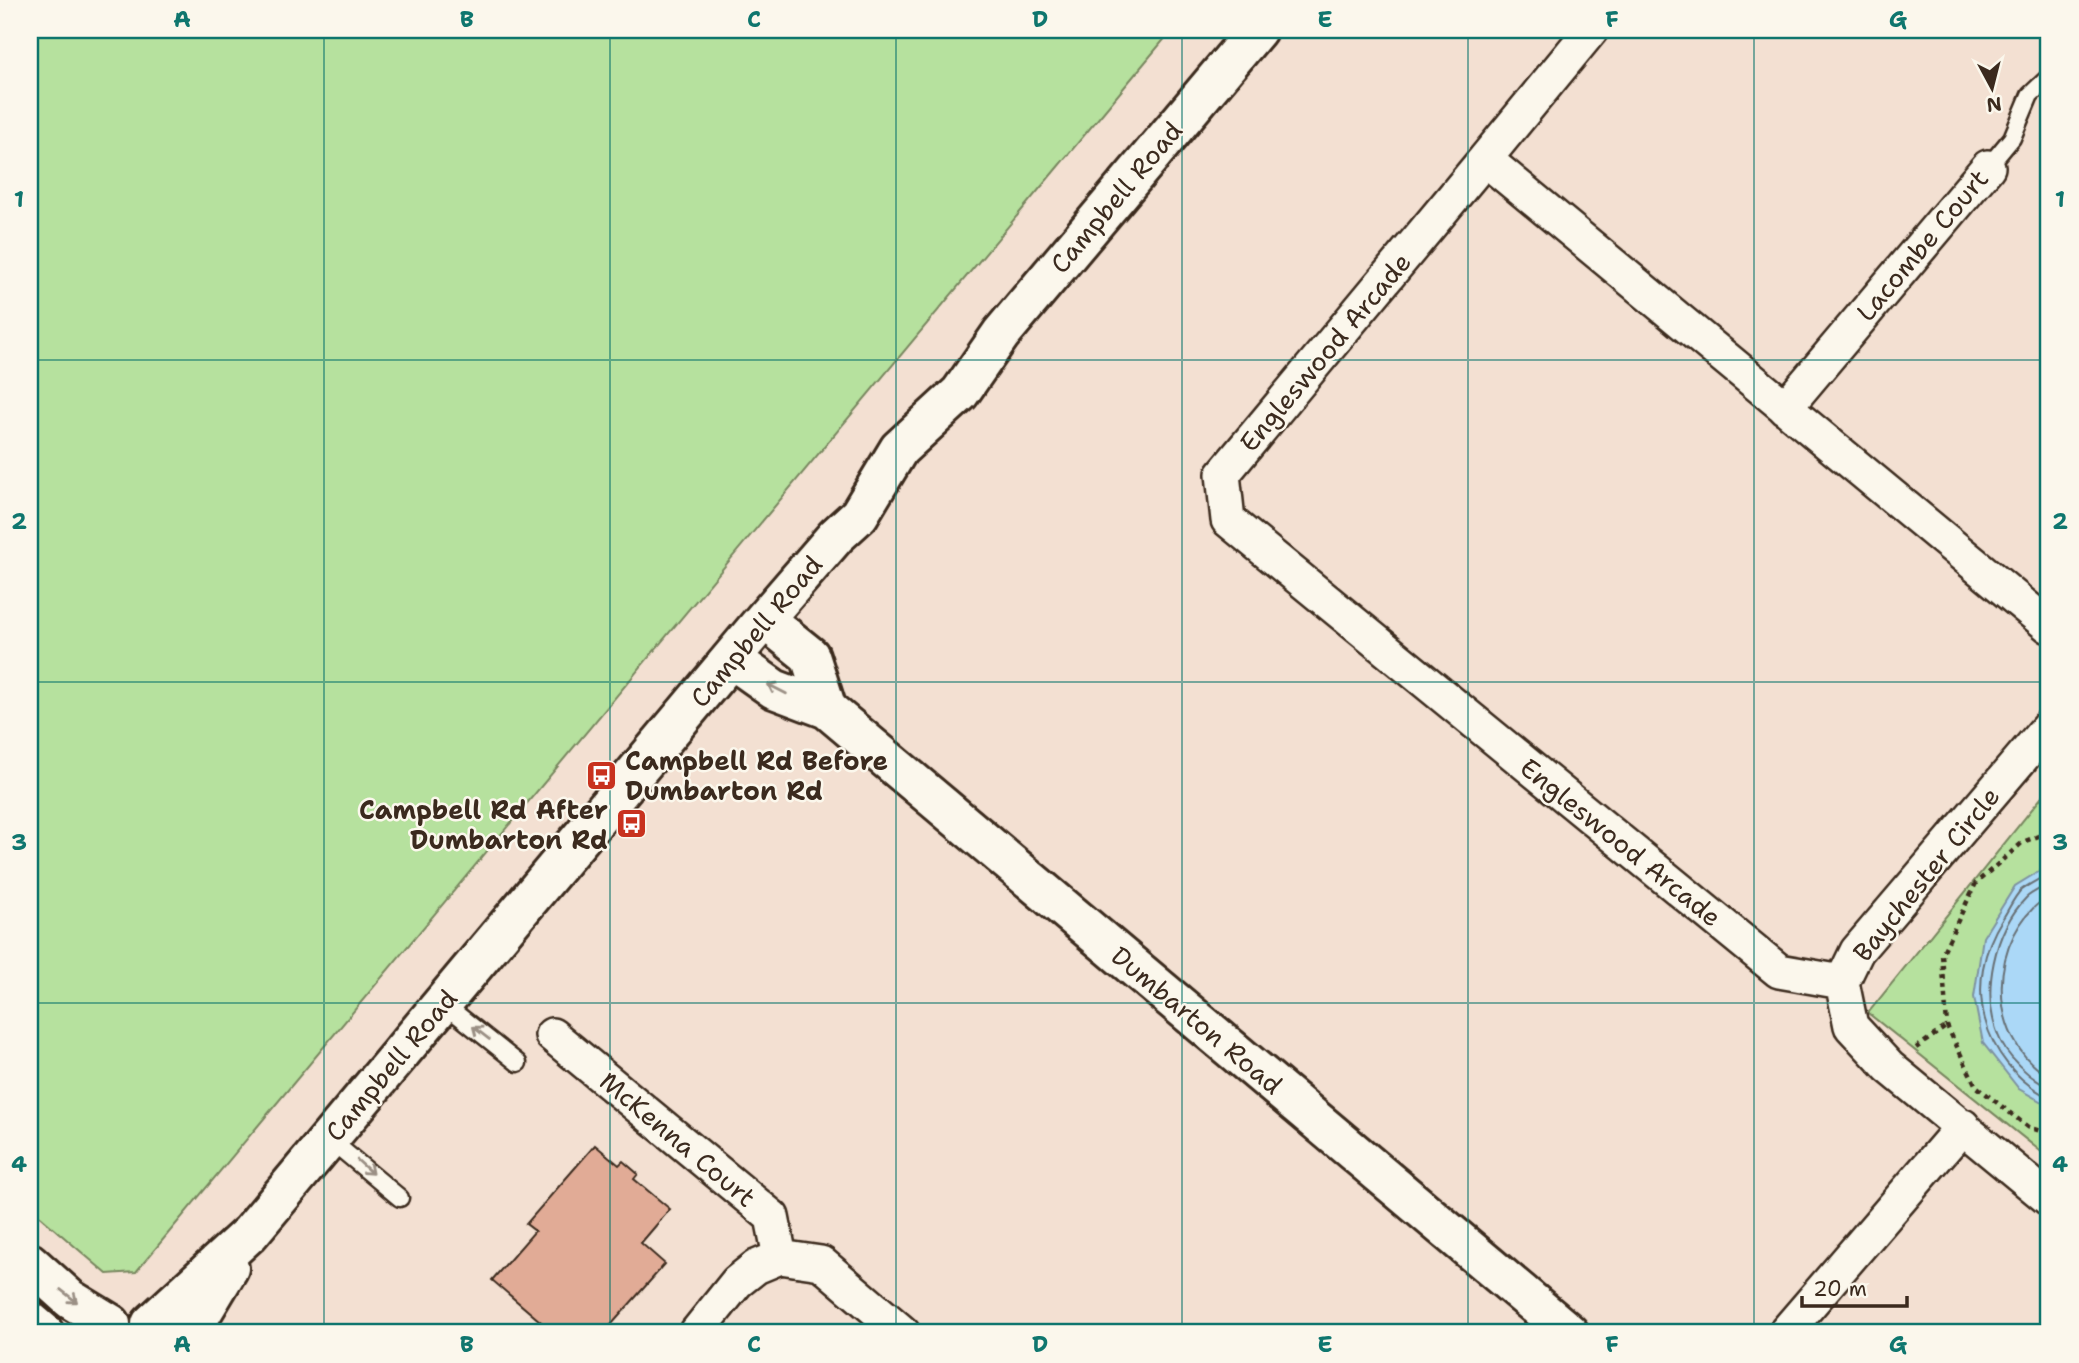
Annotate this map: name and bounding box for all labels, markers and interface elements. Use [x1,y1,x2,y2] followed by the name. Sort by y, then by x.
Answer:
[173,4,191,34] text: A
[460,4,474,34] text: B
[747,4,761,34] text: C
[1032,4,1048,34] text: D
[1317,4,1333,34] text: E
[1605,4,1619,34] text: F
[1889,4,1908,34] text: G
[1956,52,2026,122] north arrow
[1985,91,2003,118] text: N
[1042,114,1190,280] street label: Campbell Road
[1848,162,1996,328] street label: Lacombe Court
[14,184,24,214] text: 1
[2055,184,2065,214] text: 1
[1231,245,1419,459] street label: Engleswood Arcade
[11,506,27,536] text: 2
[2052,506,2068,536] text: 2
[682,548,830,714] street label: Campbell Road
[767,682,788,695] one-way arrow
[625,743,888,808] place label: Campbell Rd Before Dumbarton Rd
[1513,750,1729,934] street label: Engleswood Arcade
[585,758,619,792] bus stop icon: Campbell Rd Before Dumbarton Rd
[1845,779,2007,969] street label: Baychester Circle
[359,792,608,857] place label: Campbell Rd After Dumbarton Rd
[614,807,648,841] bus stop icon: Campbell Rd After Dumbarton Rd
[11,827,27,857] text: 3
[2052,827,2068,857] text: 3
[1104,938,1290,1102] street label: Dumbarton Road
[317,982,465,1148] street label: Campbell Road
[472,1026,491,1041] one-way arrow
[593,1063,763,1215] street label: McKenna Court
[11,1149,27,1179] text: 4
[2052,1149,2068,1179] text: 4
[356,1159,374,1175] one-way arrow
[1802,1265,1908,1309] scale bar
[1813,1275,1867,1303] text: 20 m
[59,1289,77,1304] one-way arrow
[173,1329,191,1359] text: A
[460,1329,474,1359] text: B
[747,1329,761,1359] text: C
[1032,1329,1048,1359] text: D
[1317,1329,1333,1359] text: E
[1605,1329,1619,1359] text: F
[1889,1329,1908,1359] text: G

